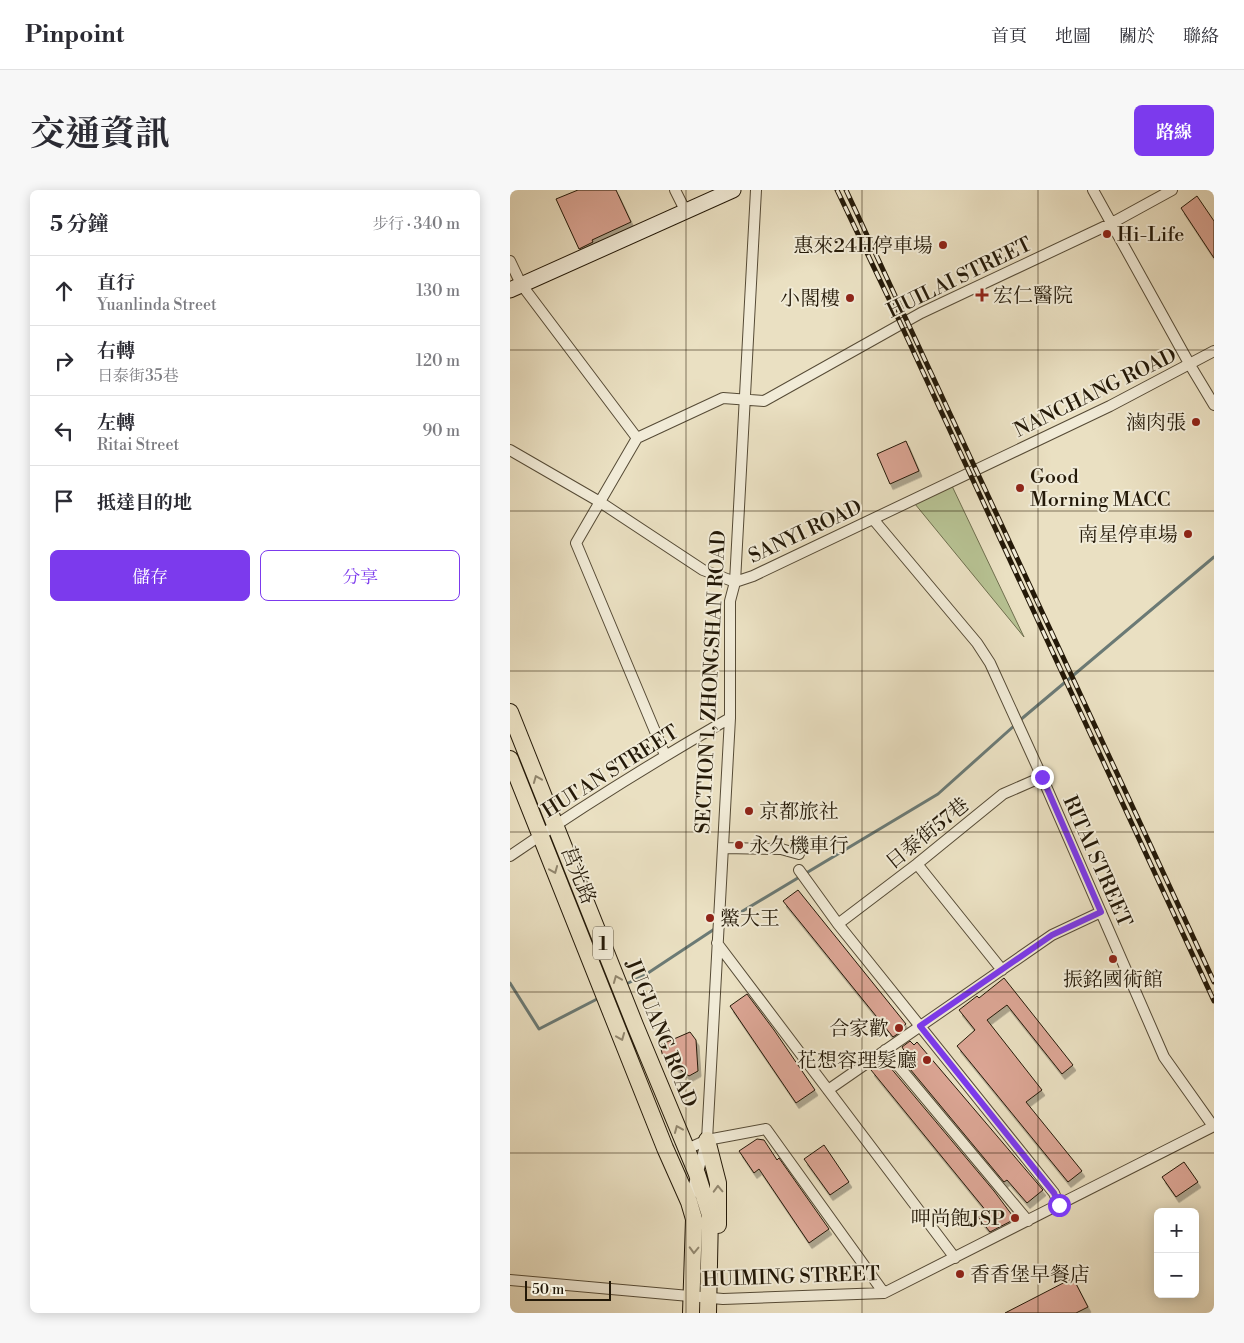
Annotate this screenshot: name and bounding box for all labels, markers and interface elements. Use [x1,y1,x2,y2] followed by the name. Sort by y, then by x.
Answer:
[25,20,124,50] text: Pinpoint
[991,25,1027,48] text: 首頁
[1055,25,1091,48] text: 地圖
[1119,25,1155,48] text: 關於
[1183,25,1219,48] text: 聯絡
[1134,105,1214,156] button: 路線
[30,113,170,156] text: 交通資訊
[50,212,108,238] text: 5 分鐘
[372,214,460,234] text: 步行 · 340 m
[1117,223,1184,248] place label: Hi-Life
[1101,228,1113,240] marker: Hi-Life
[883,232,1036,324] street label: HUILAI STREET
[794,234,933,259] place label: 惠來24H停車場
[937,239,949,251] marker: 惠來24H停車場
[97,271,135,295] text: 直行
[50,277,78,305] icon: ahead
[416,281,460,301] text: 130 m
[993,284,1073,309] place label: 宏仁醫院
[780,287,840,312] place label: 小閣樓
[975,288,989,302] marker: 宏仁醫院
[844,292,856,304] marker: 小閣樓
[97,295,217,315] text: Yuanlinda Street
[97,339,135,363] text: 右轉
[1010,343,1181,444] street label: NANCHANG ROAD
[50,347,78,375] icon: right
[416,351,460,371] text: 120 m
[97,366,179,386] text: 日泰街35巷
[97,411,135,435] text: 左轉
[1126,411,1186,436] place label: 滷肉張
[1190,416,1202,428] marker: 滷肉張
[50,417,78,445] icon: left
[422,421,460,441] text: 90 m
[97,435,179,455] text: Ritai Street
[1030,465,1171,513] place label: Good Morning MACC
[1014,482,1026,494] marker: Good Morning MACC
[50,487,78,515] icon: arrive
[97,491,192,515] text: 抵達目的地
[745,495,866,569] street label: SANYI ROAD
[1078,523,1178,548] place label: 南星停車場
[1182,528,1194,540] marker: 南星停車場
[691,530,732,835] street label: SECTION 1, ZHONGSHAN ROAD
[50,550,250,601] button: 儲存
[260,550,460,601] button: 分享
[538,720,684,824] street label: HUI'AN STREET
[1031,766,1054,789] route end
[533,775,544,784] one-way arrow
[1057,792,1137,931] street label: RITAI STREET
[881,793,975,875] street label: 日泰街57巷
[759,800,839,825] place label: 京都旅社
[743,805,755,817] marker: 京都旅社
[749,834,849,859] place label: 永久機車行
[733,839,745,851] marker: 永久機車行
[555,843,600,908] street label: 莒光路
[548,865,558,873] one-way arrow
[720,907,780,932] place label: 鱉大王
[704,912,716,924] marker: 鱉大王
[593,926,613,960] road number: 1
[1107,953,1119,965] marker: 振銘國術館
[619,955,702,1111] street label: JUGUANG ROAD
[1063,968,1163,993] place label: 振銘國術館
[612,975,623,984] one-way arrow
[829,1017,889,1042] place label: 合家歡
[893,1022,905,1034] marker: 合家歡
[615,1032,625,1041] one-way arrow
[797,1049,917,1074] place label: 花想容理髮廳
[921,1054,933,1066] marker: 花想容理髮廳
[674,1125,685,1134] one-way arrow
[713,1184,723,1192] one-way arrow
[1048,1194,1071,1217] route start
[911,1207,1005,1232] place label: 呷尚飽JSP
[1154,1208,1199,1298] map controls
[1154,1208,1199,1253] button: +
[1009,1212,1021,1224] marker: 呷尚飽JSP
[688,1246,699,1254] one-way arrow
[1154,1253,1199,1298] button: −
[702,1262,880,1293] street label: HUIMING STREET
[970,1263,1090,1288] place label: 香香堡早餐店
[954,1268,966,1280] marker: 香香堡早餐店
[525,1278,611,1301] scale bar
[532,1281,564,1299] text: 50 m

